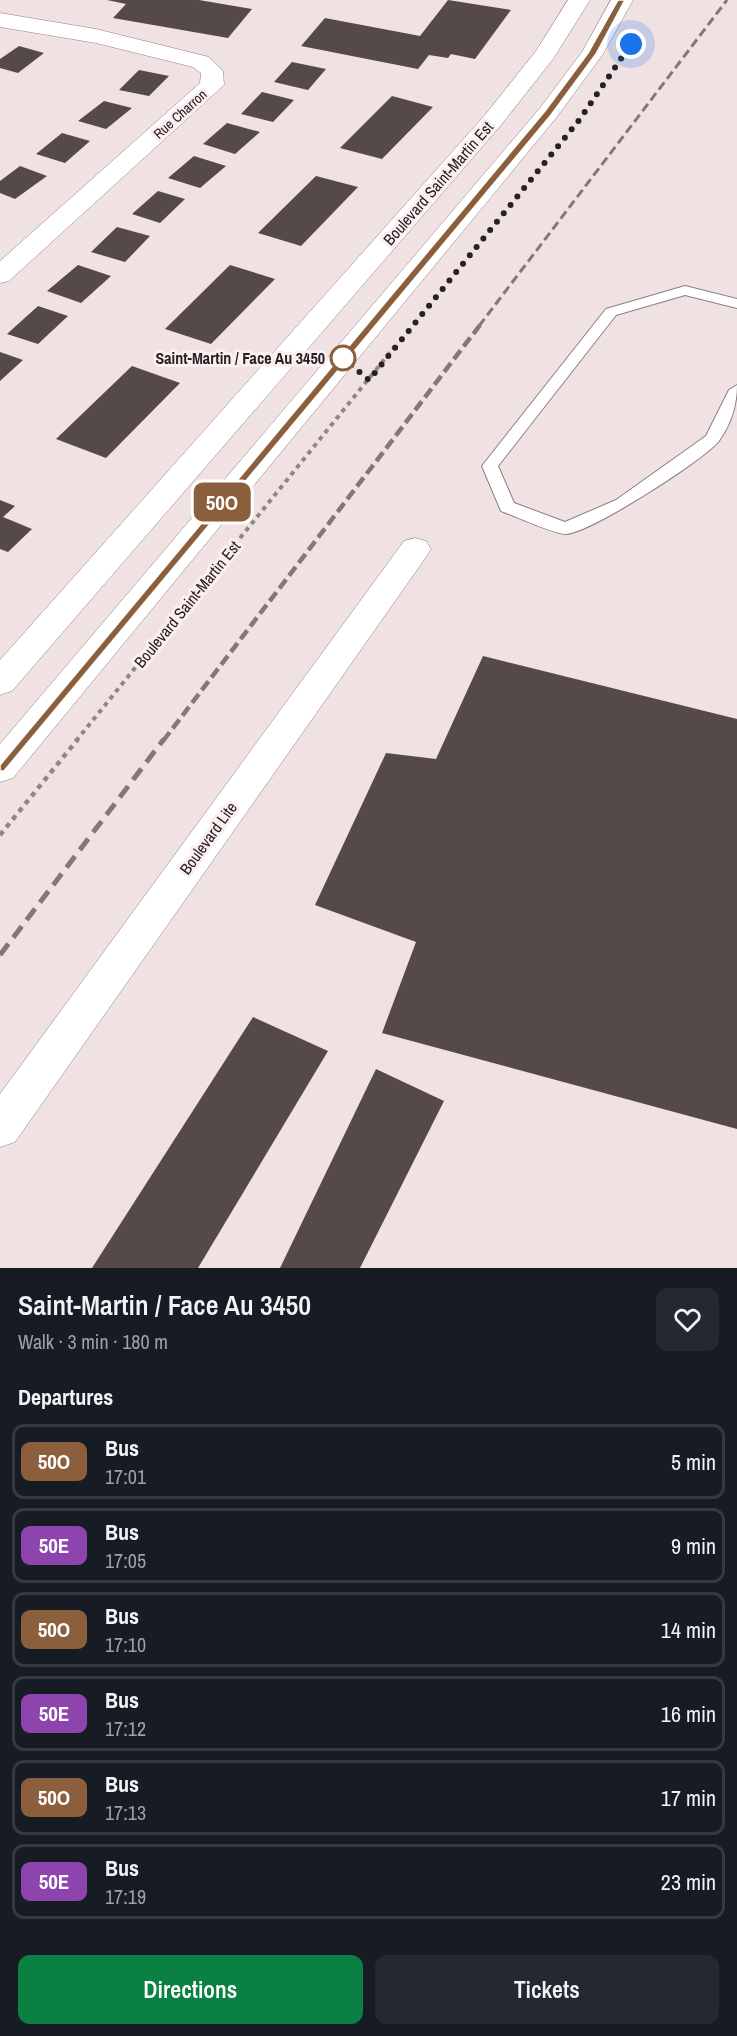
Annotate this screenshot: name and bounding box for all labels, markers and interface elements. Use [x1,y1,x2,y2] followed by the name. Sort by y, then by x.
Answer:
[616,29,646,59] your location
[150,85,210,143] street label: Rue Charron
[378,116,498,250] street label: Boulevard Saint-Martin Est
[330,345,356,371] marker: Saint-Martin / Face Au 3450
[155,347,325,369] place label: Saint-Martin / Face Au 3450
[188,482,256,522] line badge: 50O
[206,488,238,517] text: 50O
[129,536,245,672] street label: Boulevard Saint-Martin Est
[174,797,242,879] street label: Boulevard Lite
[18,1286,311,1324] text: Saint-Martin / Face Au 3450
[656,1288,719,1351] button: heart
[18,1328,168,1355] text: Walk · 3 min · 180 m
[18,1382,113,1412] text: Departures
[105,1433,139,1463] text: Bus
[38,1447,70,1476] text: 50O
[671,1447,716,1477] text: 5 min
[105,1463,146,1490] text: 17:01
[105,1517,139,1547] text: Bus
[39,1531,69,1560] text: 50E
[671,1531,716,1561] text: 9 min
[105,1547,146,1574] text: 17:05
[105,1601,139,1631] text: Bus
[38,1615,70,1644] text: 50O
[661,1615,716,1645] text: 14 min
[105,1631,146,1658] text: 17:10
[105,1685,139,1715] text: Bus
[39,1699,69,1728] text: 50E
[661,1699,716,1729] text: 16 min
[105,1715,146,1742] text: 17:12
[105,1769,139,1799] text: Bus
[38,1783,70,1812] text: 50O
[661,1783,716,1813] text: 17 min
[105,1799,146,1826] text: 17:13
[105,1853,139,1883] text: Bus
[39,1867,69,1896] text: 50E
[661,1867,716,1897] text: 23 min
[105,1883,146,1910] text: 17:19
[18,1955,363,2024] button: Directions
[375,1955,719,2024] button: Tickets

